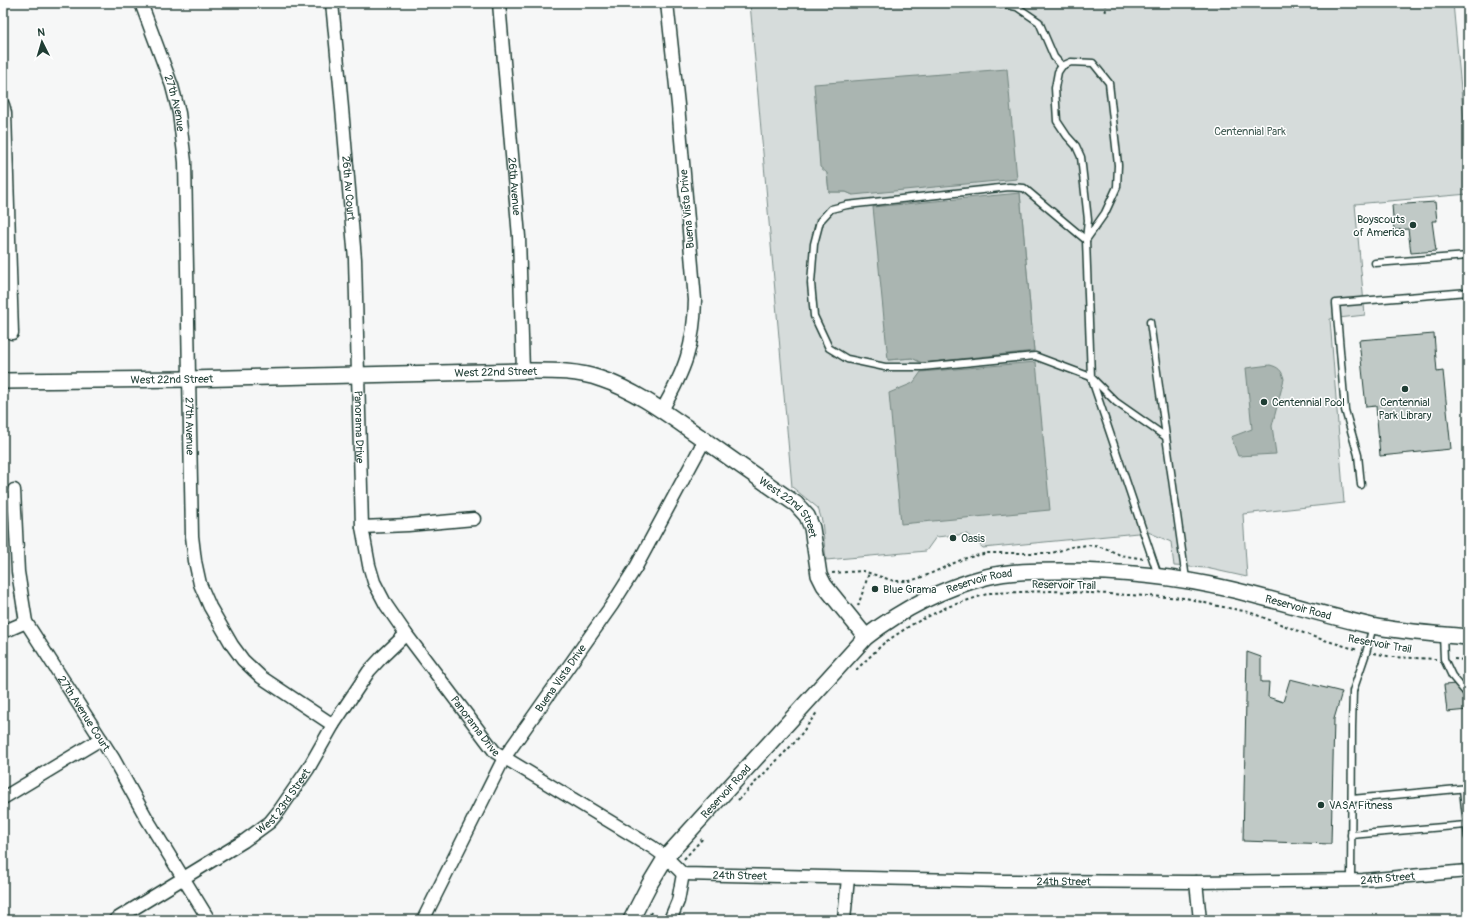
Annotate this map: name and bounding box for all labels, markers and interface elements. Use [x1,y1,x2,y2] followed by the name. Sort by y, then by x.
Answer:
[22,22,62,62] north arrow
[37,26,46,39] text: N
[162,73,188,133] street label: 27th Avenue
[1214,125,1286,138] park label: Centennial Park
[340,155,358,222] street label: 26th Av Court
[506,157,524,217] street label: 26th Avenue
[677,168,697,249] street label: Buena Vista Drive
[1354,213,1405,239] place label: Boyscouts of America
[1408,220,1418,230] marker: Boyscouts of America
[454,364,538,379] street label: West 22nd Street
[131,372,214,386] street label: West 22nd Street
[1400,384,1410,394] marker: Centennial Park Library
[352,390,367,464] street label: Panorama Drive
[1272,396,1345,409] place label: Centennial Pool
[1379,396,1432,422] place label: Centennial Park Library
[183,397,197,456] street label: 27th Avenue
[1259,397,1269,407] marker: Centennial Pool
[757,474,820,539] street label: West 22nd Street
[961,532,985,545] place label: Oasis
[948,533,958,543] marker: Oasis
[944,566,1013,596] street label: Reservoir Road
[1032,578,1096,592] street label: Reservoir Trail
[883,583,936,596] place label: Blue Grama
[870,584,880,594] marker: Blue Grama
[1264,592,1333,622] street label: Reservoir Road
[1347,632,1413,656] street label: Reservoir Trail
[532,641,589,714] street label: Buena Vista Drive
[55,673,114,754] street label: 27th Avenue Court
[448,693,502,760] street label: Panorama Drive
[698,762,754,821] street label: Reservoir Road
[254,765,313,836] street label: West 23rd Street
[1329,799,1392,812] place label: VASA Fitness
[1316,800,1326,810] marker: VASA Fitness
[712,868,768,882] street label: 24th Street
[1360,869,1416,887] street label: 24th Street
[1036,875,1092,888] street label: 24th Street

